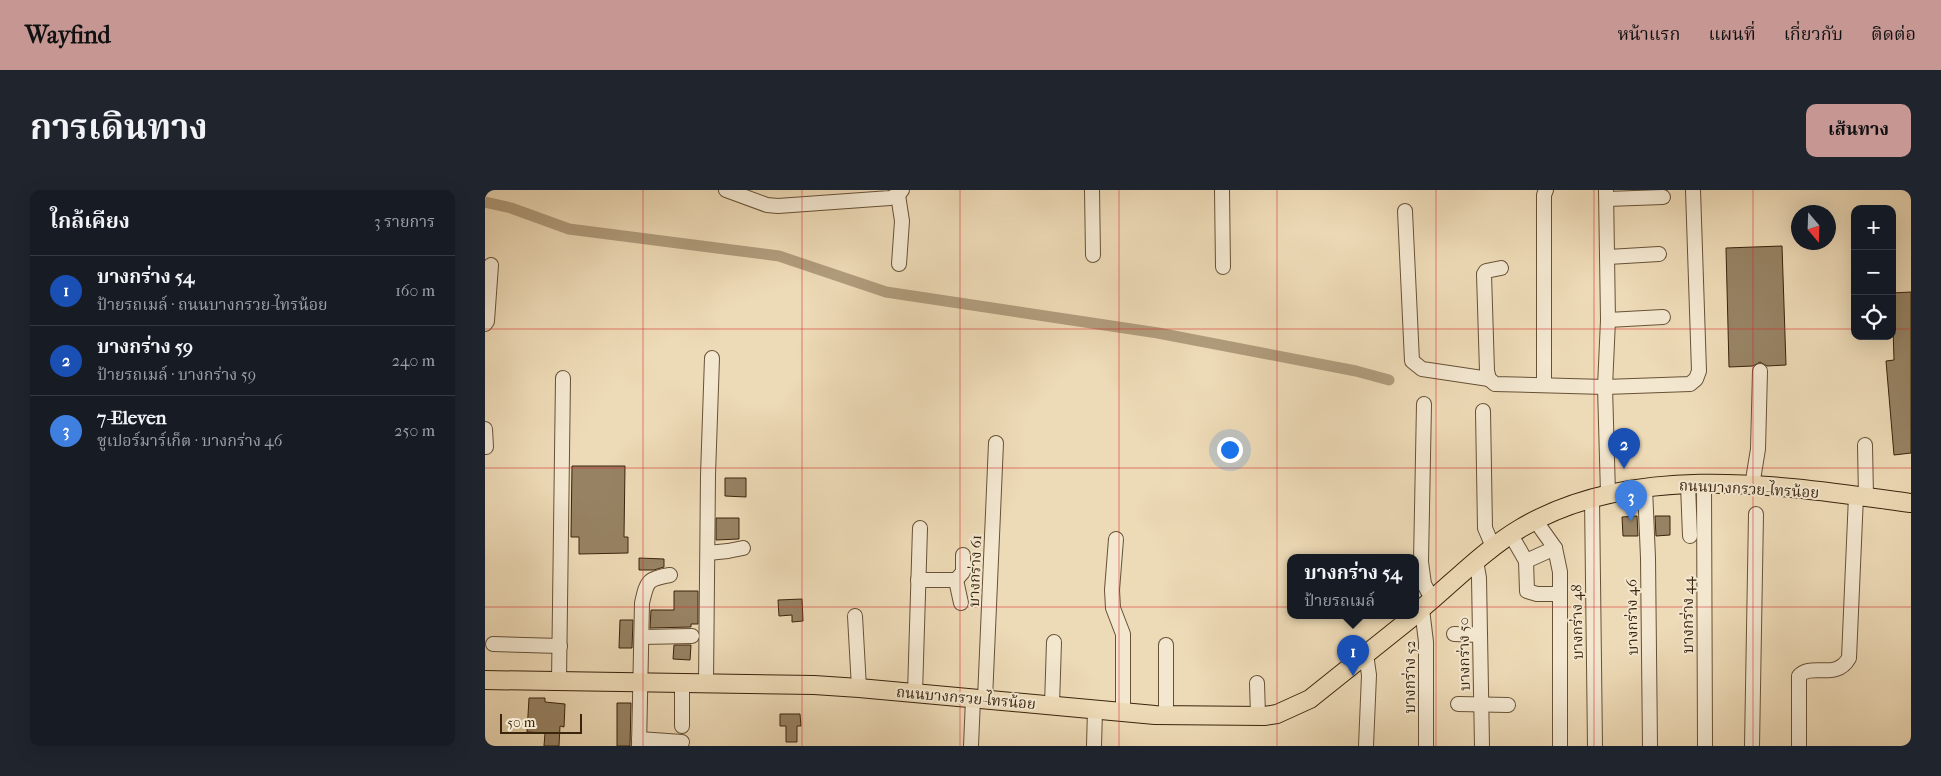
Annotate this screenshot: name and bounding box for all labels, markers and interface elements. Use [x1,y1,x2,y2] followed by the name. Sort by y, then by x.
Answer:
[25,21,111,49] text: Wayfind
[1617,24,1680,45] text: หน้าแรก
[1708,24,1756,45] text: แผนที่
[1784,24,1843,45] text: เกี่ยวกับ
[1871,24,1916,45] text: ติดต่อ
[1806,104,1911,157] button: เส้นทาง
[30,107,208,148] text: การเดินทาง
[1791,205,1836,250] north arrow
[1851,205,1896,340] map controls
[1851,205,1896,250] button: +
[50,209,130,233] text: ใกล้เคียง
[374,212,435,231] text: 3 รายการ
[1851,250,1896,295] button: −
[97,266,194,288] text: บางกร่าง 54
[63,281,69,300] text: 1
[395,281,435,300] text: 160 m
[97,295,328,314] text: ป้ายรถเมล์ · ถนนบางกรวย-ไทรน้อย
[1851,295,1896,340] button: locate
[97,336,193,358] text: บางกร่าง 59
[62,351,70,370] text: 2
[392,351,435,370] text: 240 m
[97,365,256,384] text: ป้ายรถเมล์ · บางกร่าง 59
[97,407,167,429] text: 7-Eleven
[63,421,69,440] text: 3
[394,421,435,440] text: 250 m
[1608,428,1640,469] pin: 2
[97,431,282,450] text: ซูเปอร์มาร์เก็ต · บางกร่าง 46
[1217,437,1243,463] your location
[1678,474,1820,502] street label: ถนนบางกรวย-ไทรน้อย
[1615,480,1647,521] pin: 3
[965,535,985,607] street label: บางกร่าง 61
[1287,554,1419,619] popup
[1304,562,1402,584] text: บางกร่าง 54
[1679,575,1697,653] street label: บางกร่าง 44
[1622,578,1642,655] street label: บางกร่าง 46
[1567,584,1587,660] street label: บางกร่าง 48
[1304,591,1375,610] text: ป้ายรถเมล์
[1454,617,1474,691] street label: บางกร่าง 50
[1337,635,1369,676] pin: 1
[1401,640,1419,714] street label: บางกร่าง 52
[895,681,1037,713] street label: ถนนบางกรวย-ไทรน้อย
[500,711,583,734] scale bar
[507,714,535,731] text: 50 m

